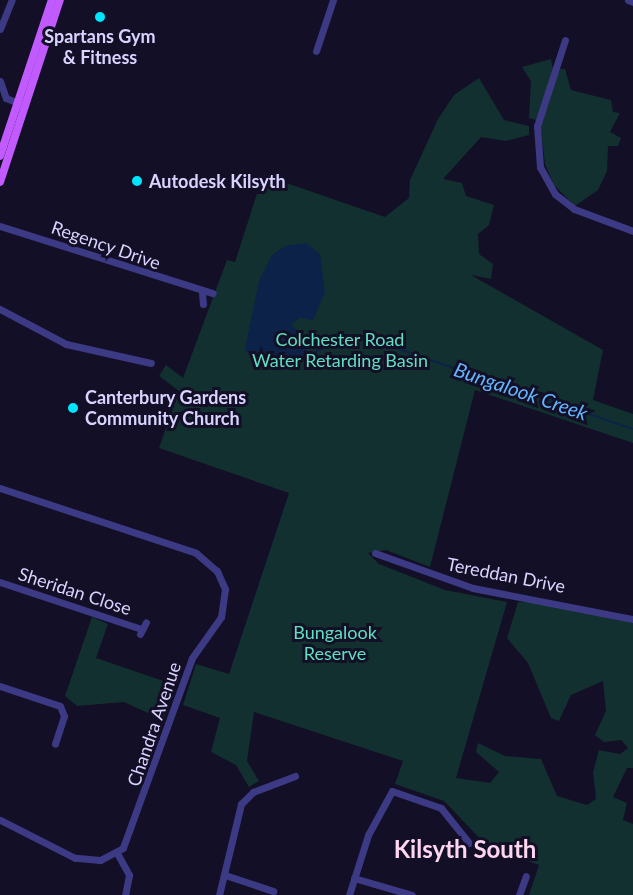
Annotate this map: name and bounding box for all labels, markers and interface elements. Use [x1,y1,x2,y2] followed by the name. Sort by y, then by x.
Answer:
[93,10,107,24] marker: Spartans Gym & Fitness
[44,26,156,68] place label: Spartans Gym & Fitness
[149,170,286,192] place label: Autodesk Kilsyth
[130,174,144,188] marker: Autodesk Kilsyth
[48,216,164,274] street label: Regency Drive
[252,329,428,372] park label: Colchester Road Water Retarding Basin
[451,357,591,425] water label: Bungalook Creek
[85,387,247,430] place label: Canterbury Gardens Community Church
[66,401,80,415] marker: Canterbury Gardens Community Church
[445,553,567,597] street label: Tereddan Drive
[16,563,134,619] street label: Sheridan Close
[293,622,377,664] park label: Bungalook Reserve
[123,659,185,789] street label: Chandra Avenue
[394,835,536,863] district label: Kilsyth South

